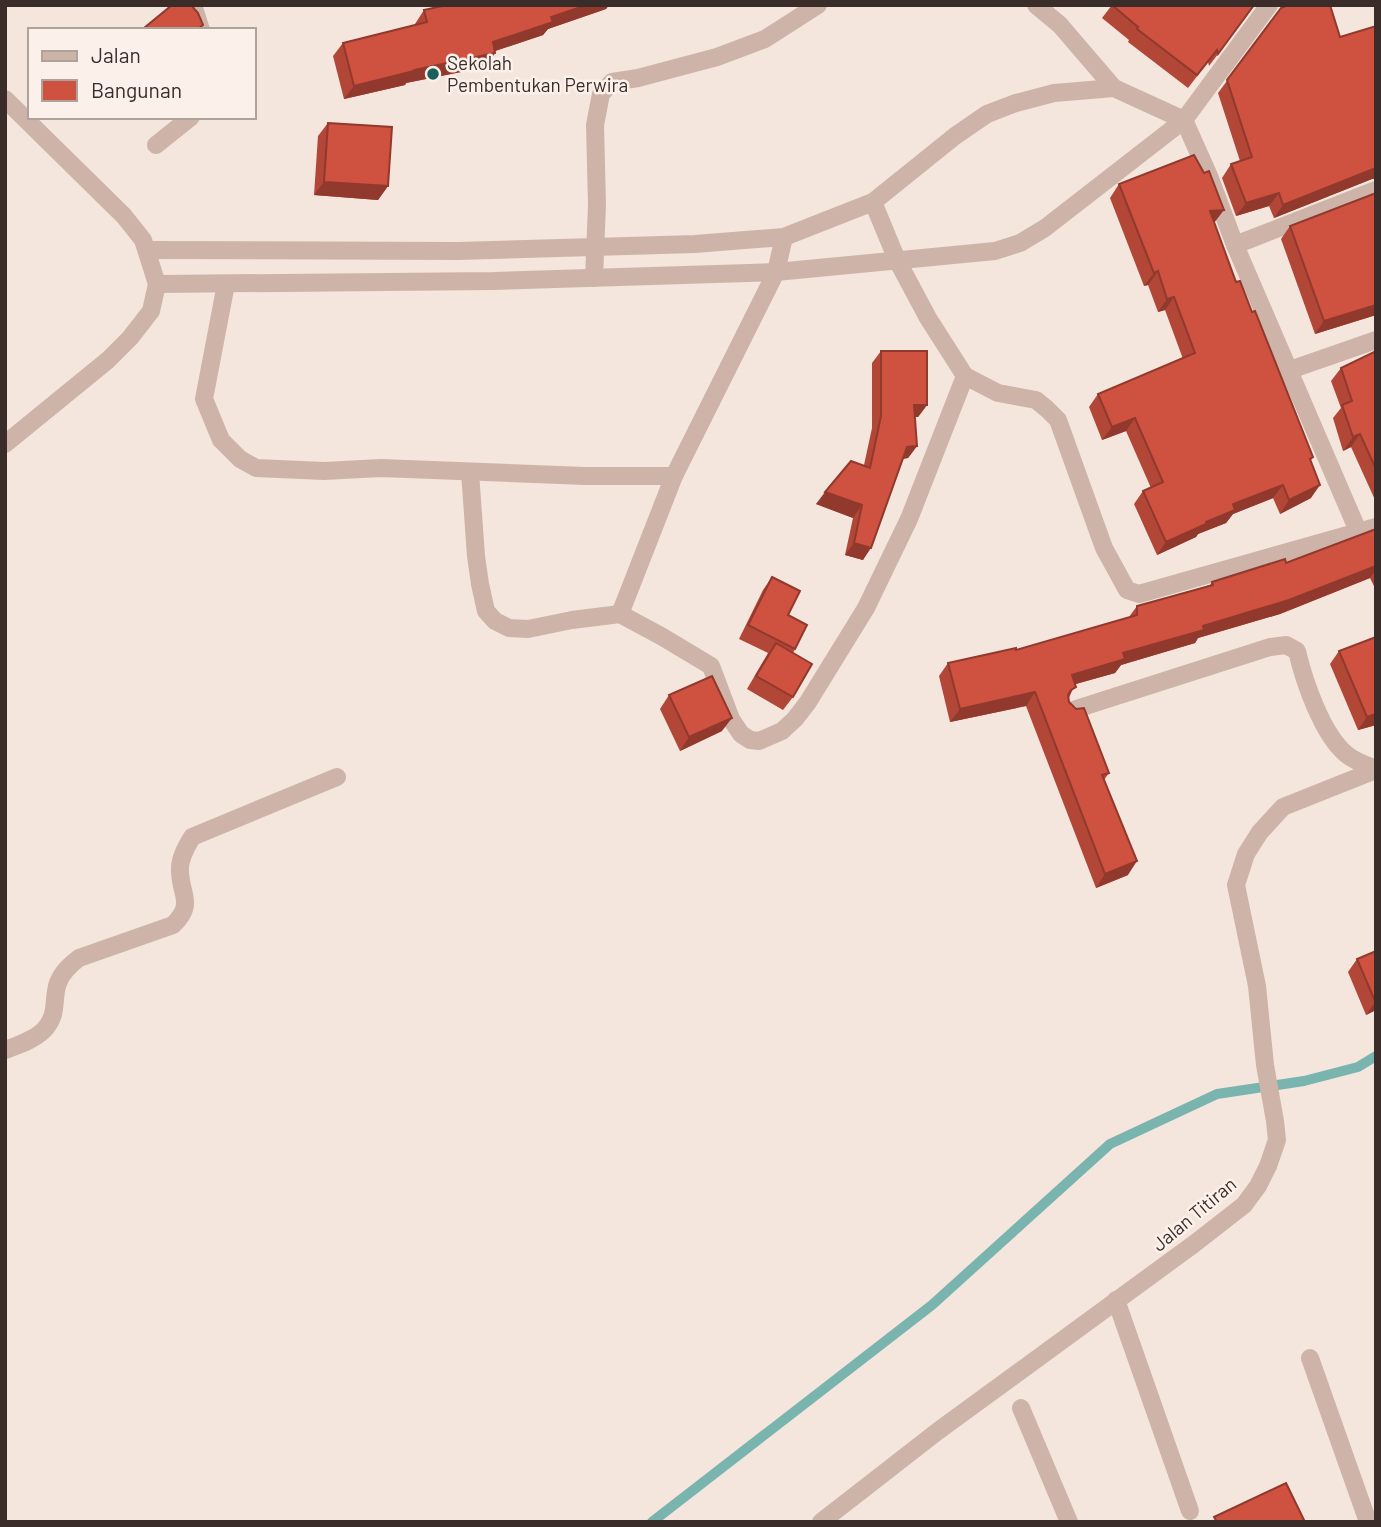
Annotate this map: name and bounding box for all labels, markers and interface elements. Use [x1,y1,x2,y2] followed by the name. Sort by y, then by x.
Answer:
[28,28,256,119] legend
[91,42,141,67] text: Jalan
[447,51,628,96] place label: Sekolah Pembentukan Perwira
[425,66,441,82] marker: Sekolah Pembentukan Perwira
[91,77,182,102] text: Bangunan
[1147,1172,1240,1255] street label: Jalan Titiran

